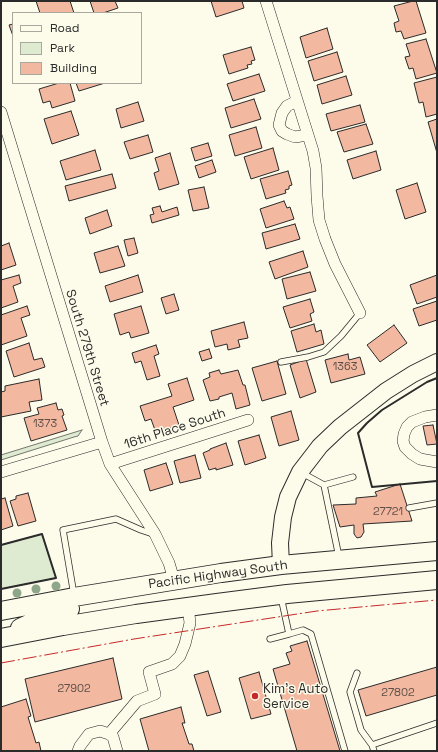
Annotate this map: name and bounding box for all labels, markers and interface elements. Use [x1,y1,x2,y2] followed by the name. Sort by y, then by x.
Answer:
[12,12,142,84] legend
[50,20,79,36] text: Road
[50,40,75,56] text: Park
[50,60,97,76] text: Building
[62,288,112,408] street label: South 279th Street
[333,360,357,374] house number: 1363
[122,405,228,453] street label: 16th Place South
[33,417,57,431] house number: 1373
[373,505,403,519] house number: 27721
[147,558,289,592] street label: Pacific Highway South
[263,681,328,712] place label: Kim's Auto Service
[57,682,91,696] house number: 27902
[381,686,415,700] house number: 27802
[250,691,260,701] marker: Kim's Auto Service

